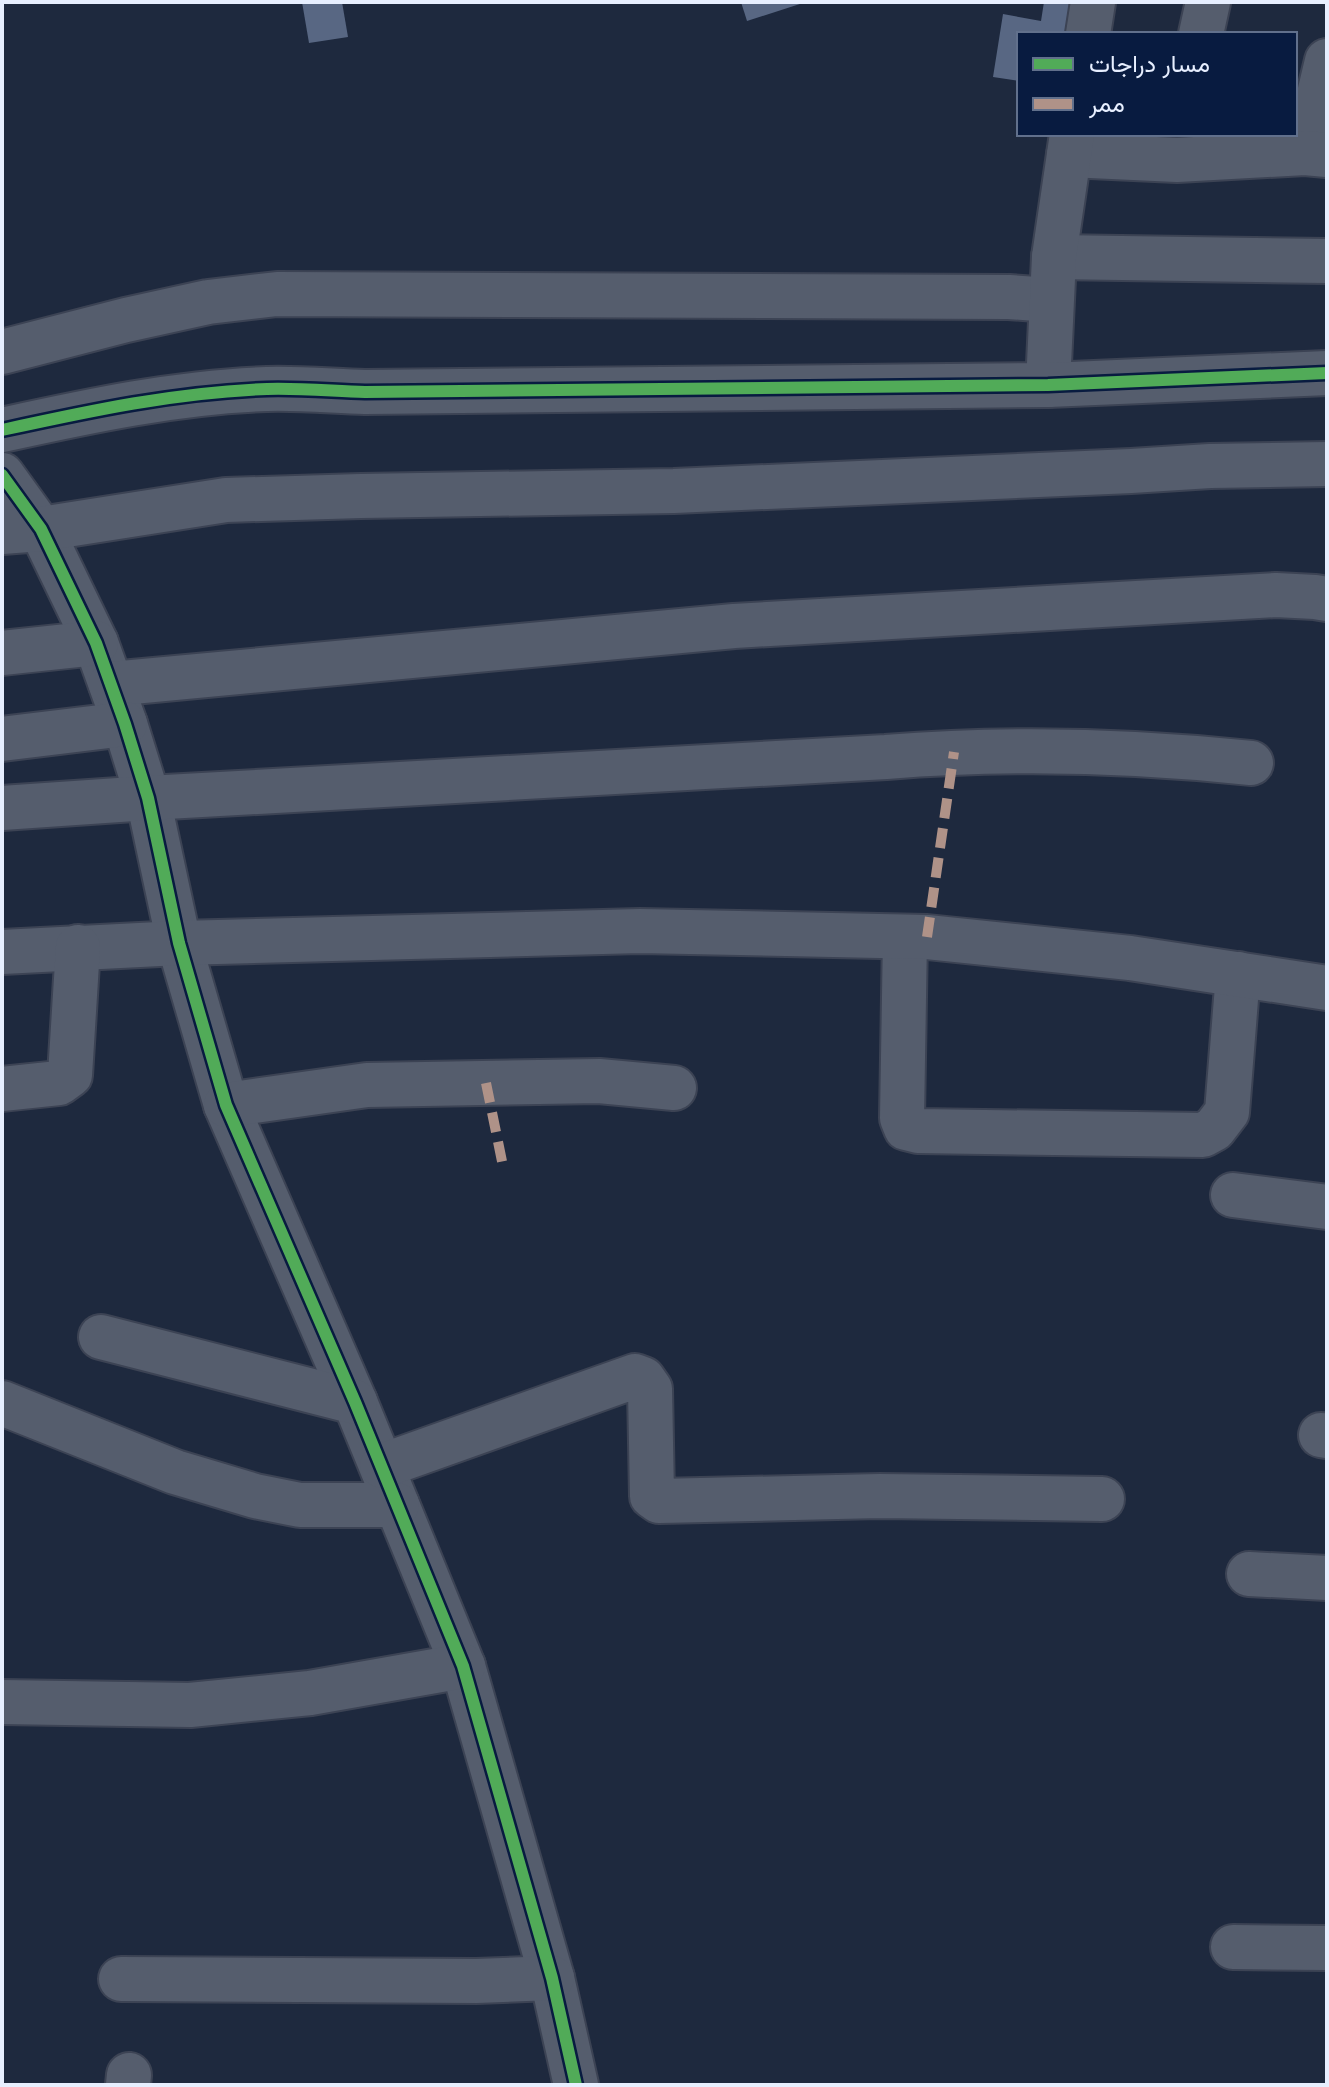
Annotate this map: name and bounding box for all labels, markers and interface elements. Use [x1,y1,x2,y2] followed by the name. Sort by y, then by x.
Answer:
[1017,32,1297,136] legend
[1089,48,1210,79] text: مسار دراجات
[1088,88,1125,119] text: ممر

